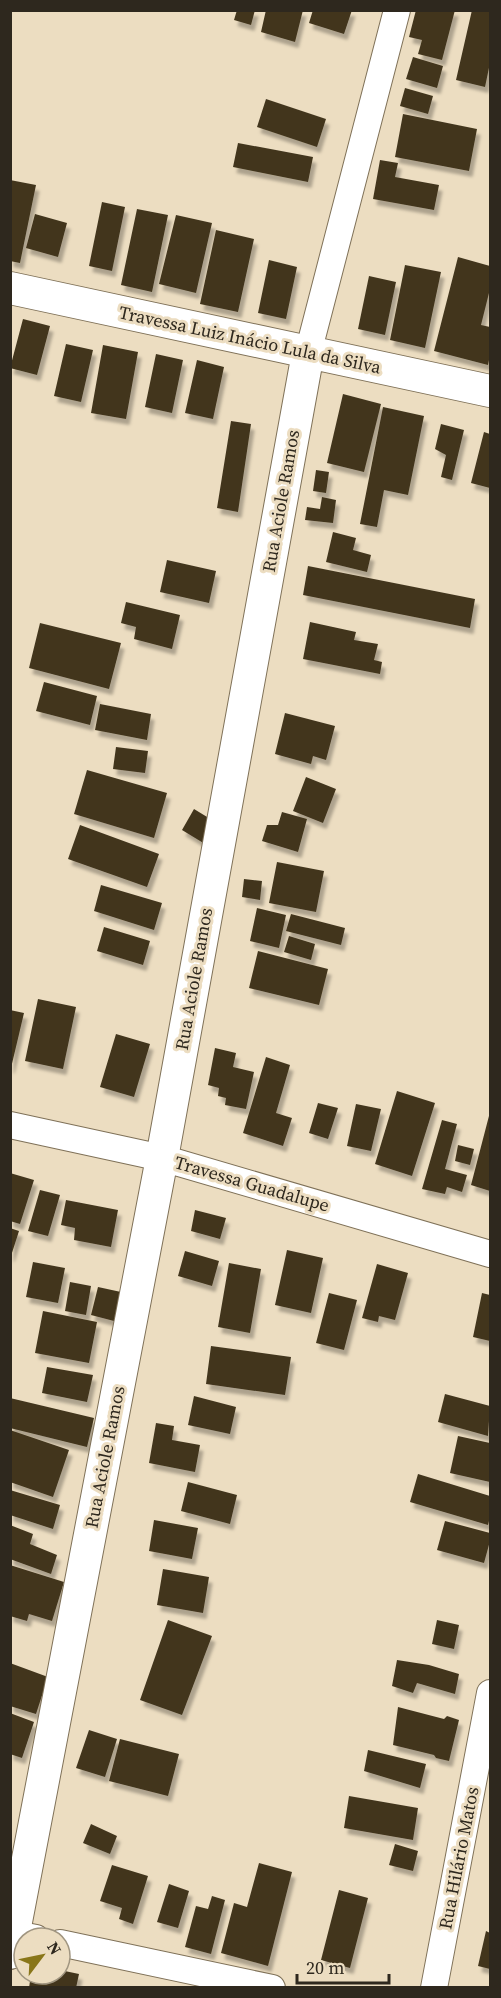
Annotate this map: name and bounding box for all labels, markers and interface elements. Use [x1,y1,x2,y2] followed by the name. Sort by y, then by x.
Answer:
[117,299,384,380] street label: Travessa Luiz Inácio Lula da Silva
[256,428,305,574] street label: Rua Aciole Ramos
[169,906,218,1052] street label: Rua Aciole Ramos
[172,1149,332,1218] street label: Travessa Guadalupe
[78,1384,131,1530] street label: Rua Aciole Ramos
[432,1784,485,1931] street label: Rua Hilário Matos
[12,1926,72,1986] north arrow
[42,1937,67,1959] text: N
[297,1947,388,1985] scale bar
[306,1955,344,1980] text: 20 m

